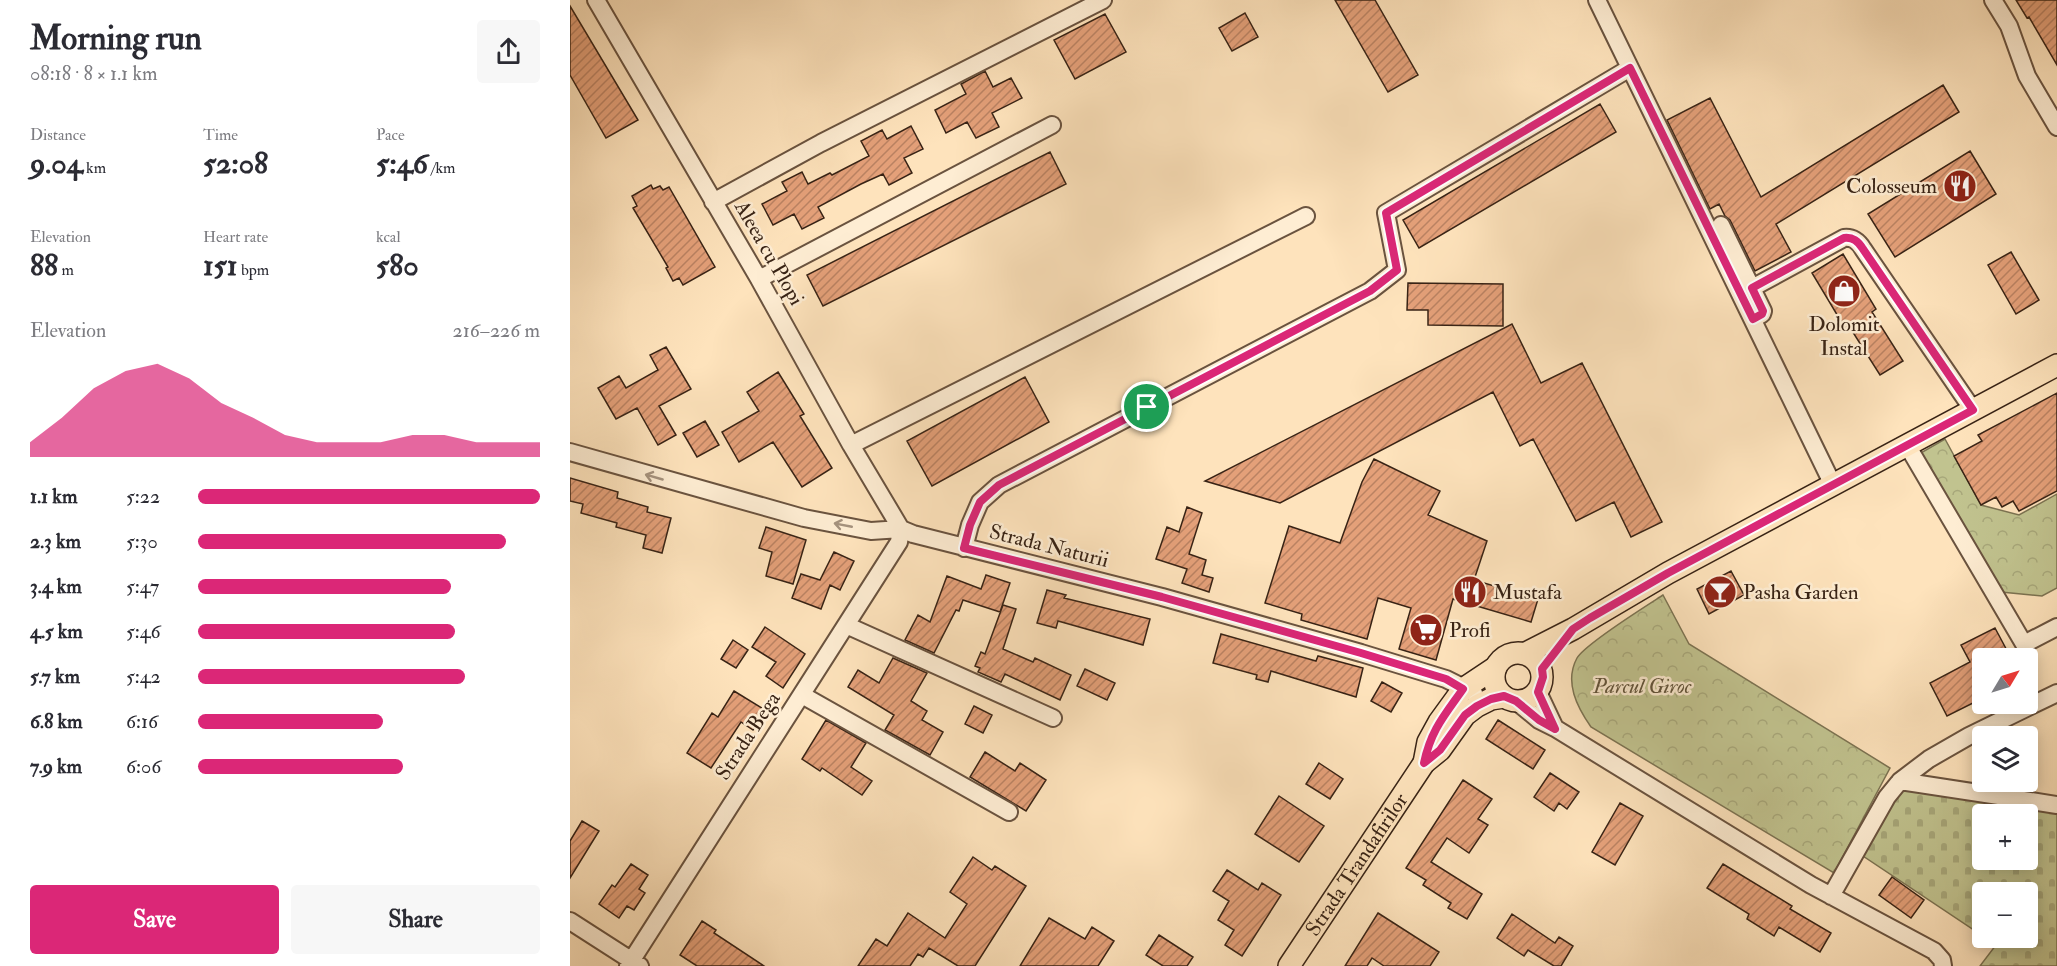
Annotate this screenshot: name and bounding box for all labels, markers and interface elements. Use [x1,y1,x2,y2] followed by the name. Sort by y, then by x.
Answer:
[30,18,202,59] text: Morning run
[477,20,540,83] button: share
[30,61,157,86] text: 08:18 · 8 × 1.1 km
[30,125,86,145] text: Distance
[203,125,238,145] text: Time
[376,125,405,145] text: Pace
[30,145,83,182] text: 9.04
[203,145,268,182] text: 52:08
[376,145,428,182] text: 5:46
[83,158,106,178] text: km
[428,158,455,178] text: /km
[1942,168,1978,204] restaurant icon: Colosseum
[1846,173,1937,200] place label: Colosseum
[728,195,810,311] street label: Aleea cu Plopi
[30,227,91,247] text: Elevation
[203,227,268,247] text: Heart rate
[376,227,401,247] text: kcal
[30,247,58,284] text: 88
[203,247,238,284] text: 151
[376,247,419,284] text: 580
[58,260,74,280] text: m
[238,260,269,280] text: bpm
[1826,273,1862,309] shop icon: Dolomit Instal
[1808,311,1880,362] place label: Dolomit Instal
[30,318,106,343] text: Elevation
[453,318,540,343] text: 216–226 m
[1121,381,1172,432] pin
[1130,390,1163,423] icon: arrive
[645,471,664,482] one-way arrow
[30,484,77,509] text: 1.1 km
[126,484,160,509] text: 5:22
[987,518,1112,574] street label: Strada Naturii
[833,519,852,531] one-way arrow
[30,529,81,554] text: 2.3 km
[126,529,158,554] text: 5:30
[30,574,82,599] text: 3.4 km
[126,574,159,599] text: 5:47
[1452,574,1488,610] restaurant icon: Mustafa
[1702,574,1738,610] bar icon: Pasha Garden
[1493,579,1562,606] place label: Mustafa
[1743,579,1859,606] place label: Pasha Garden
[1408,612,1444,648] supermarket icon: Profi
[1449,617,1491,644] place label: Profi
[30,619,83,644] text: 4.5 km
[126,619,161,644] text: 5:46
[1972,648,2038,714] north arrow
[1972,648,2038,948] map controls
[30,664,80,689] text: 5.7 km
[126,664,161,689] text: 5:42
[1592,673,1692,700] park label: Parcul Giroc
[709,686,787,785] street label: Strada Bega
[30,709,83,734] text: 6.8 km
[126,709,158,734] text: 6:16
[1972,726,2038,792] button: layers
[30,754,82,779] text: 7.9 km
[126,754,161,779] text: 6:06
[1299,788,1414,941] street label: Strada Trandafirilor
[1972,804,2038,870] button: +
[1972,882,2038,948] button: −
[30,885,279,954] button: Save
[291,885,540,954] button: Share

